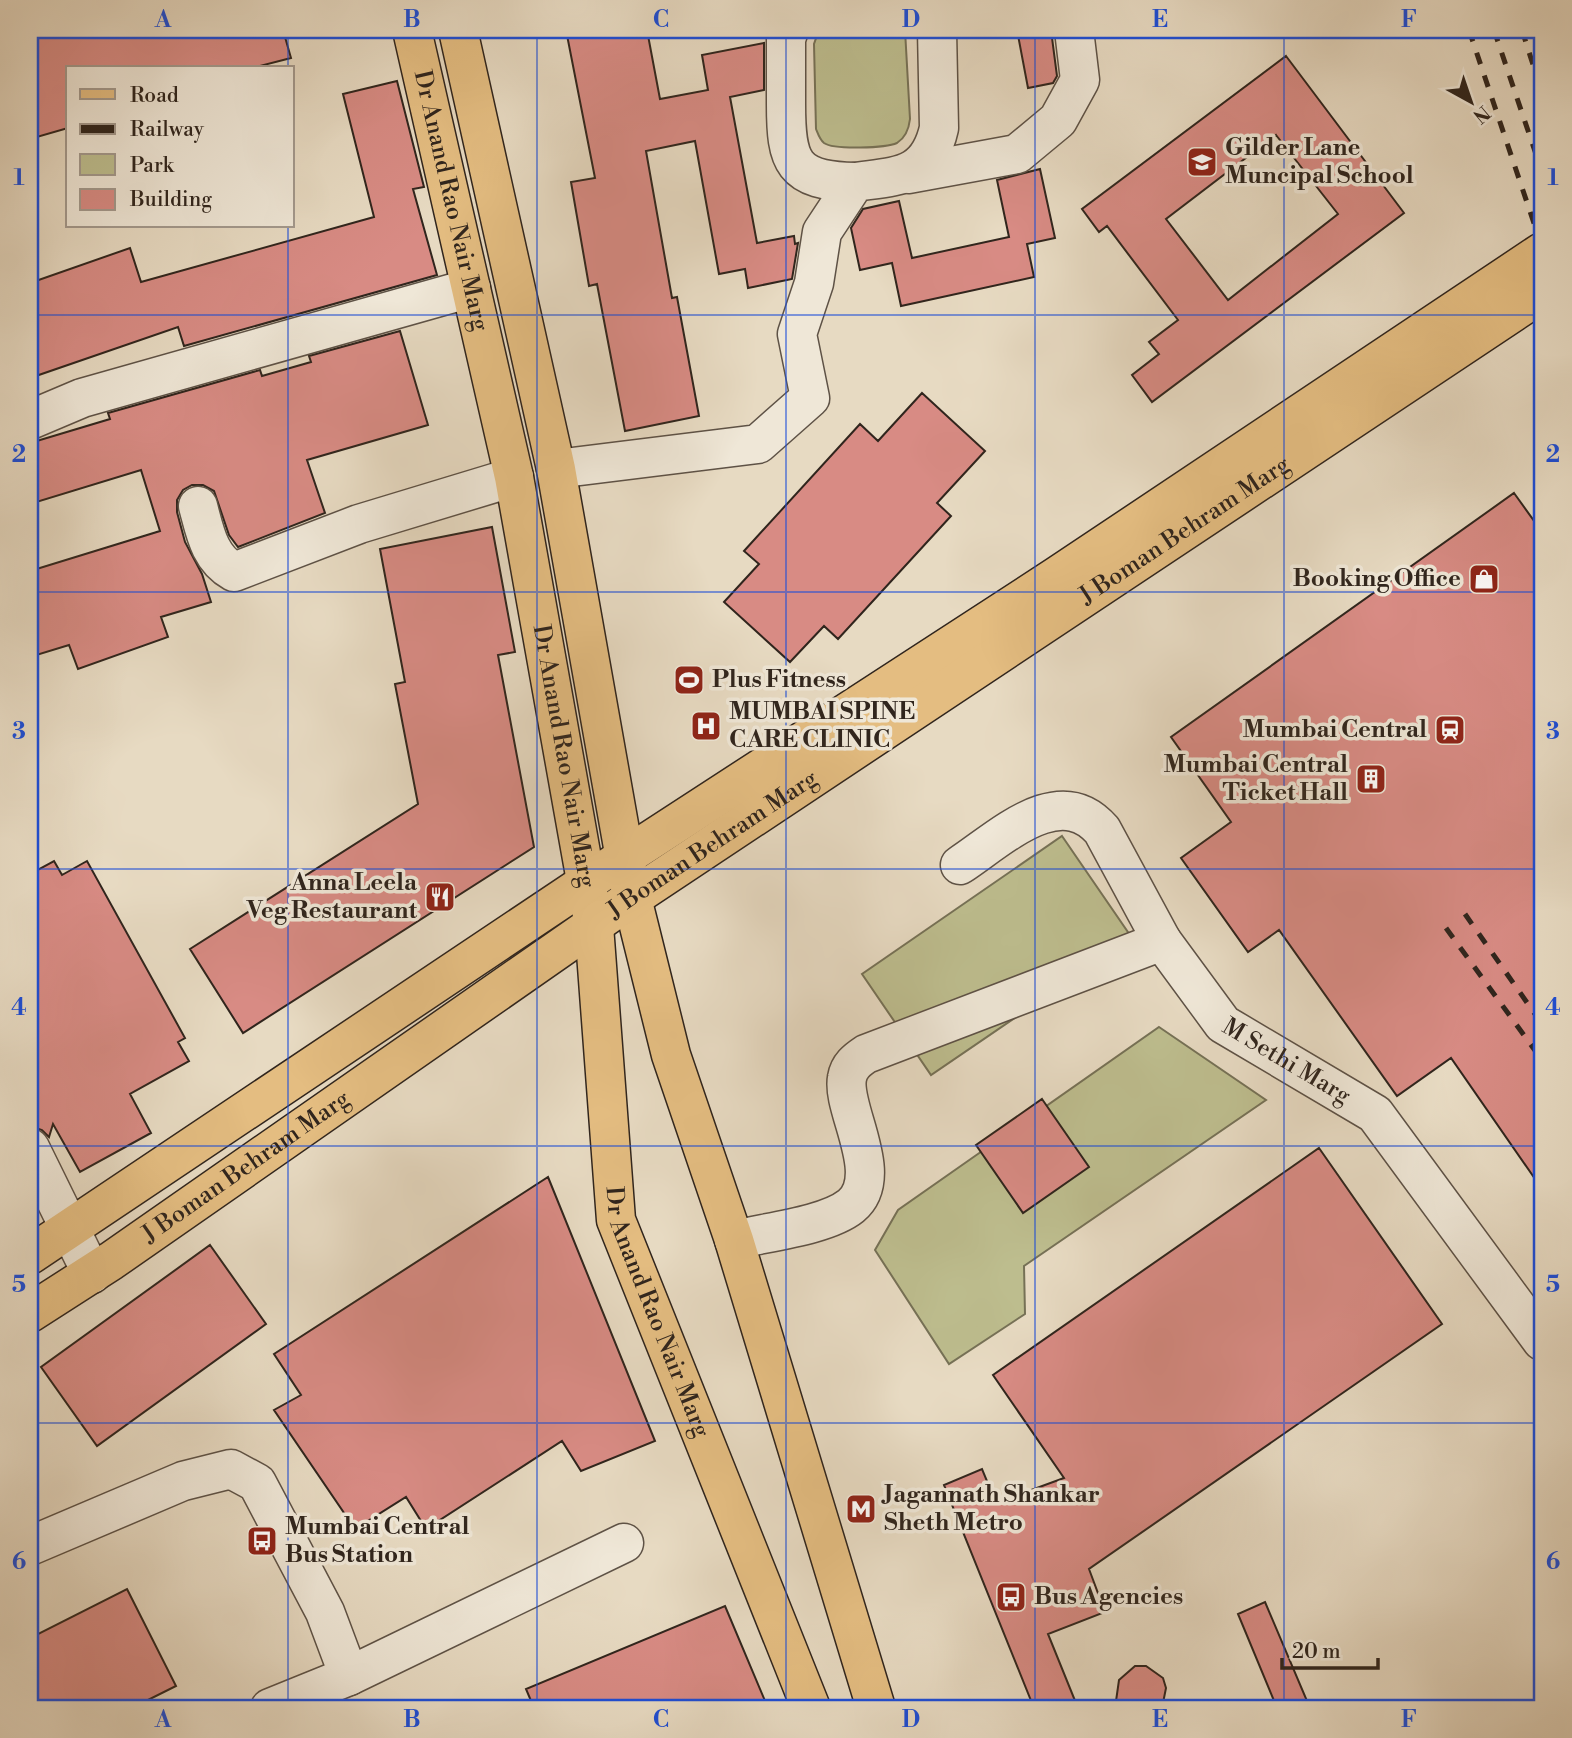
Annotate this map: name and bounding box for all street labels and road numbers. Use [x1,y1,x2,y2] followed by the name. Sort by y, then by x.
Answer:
[407,67,495,334] street label: Dr Anand Rao Nair Marg
[1073,449,1296,612] street label: J Boman Behram Marg
[526,622,602,890] street label: Dr Anand Rao Nair Marg
[601,763,824,926] street label: J Boman Behram Marg
[1217,1012,1357,1111] street label: M Sethi Marg
[136,1084,356,1250] street label: J Boman Behram Marg
[599,1185,717,1442] street label: Dr Anand Rao Nair Marg

